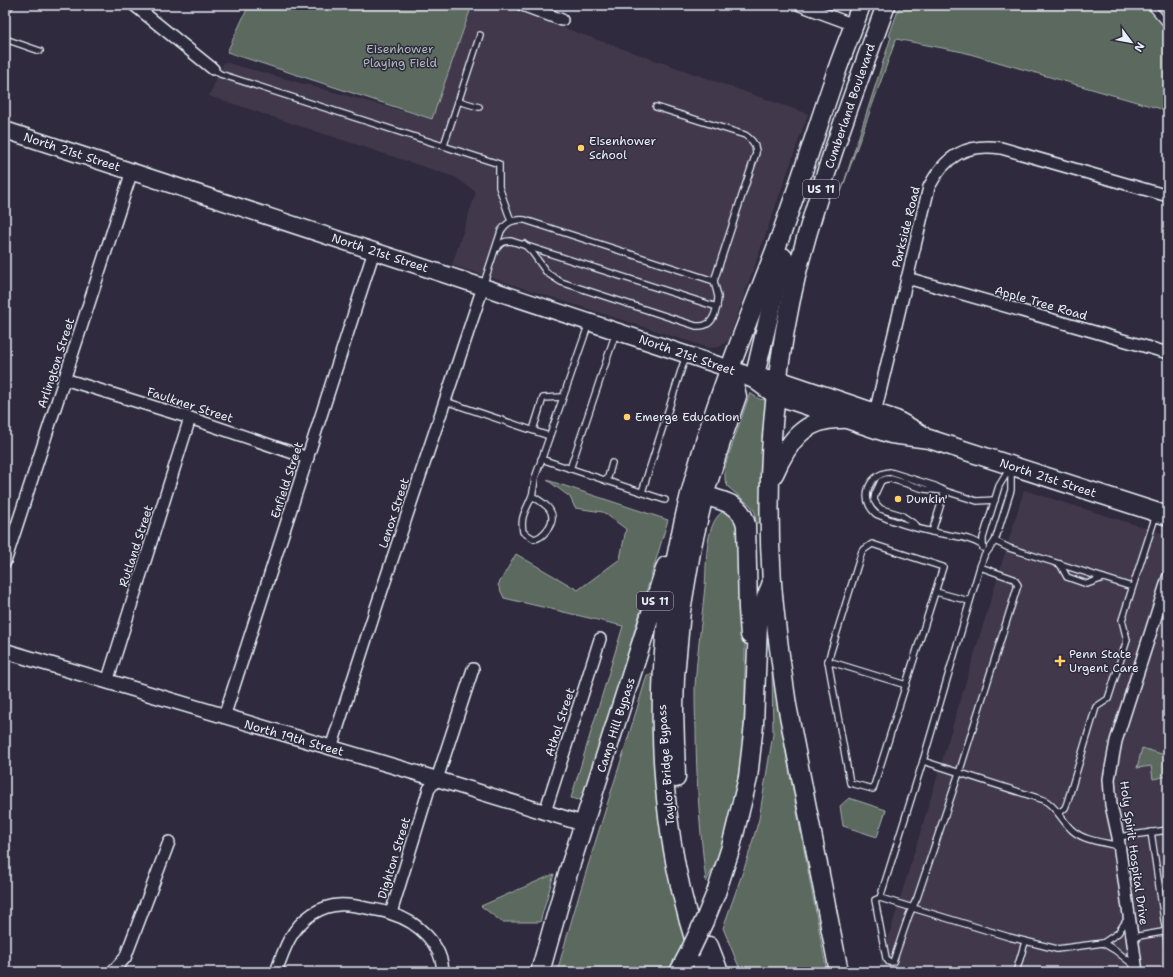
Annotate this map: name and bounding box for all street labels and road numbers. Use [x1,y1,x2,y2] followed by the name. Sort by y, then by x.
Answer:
[821,41,879,171] street label: Cumberland Boulevard
[22,129,122,175] street label: North 21st Street
[803,180,839,198] road number: US 11
[888,184,924,269] street label: Parkside Road
[330,230,430,276] street label: North 21st Street
[993,282,1090,324] street label: Apple Tree Road
[34,316,78,410] street label: Arlington Street
[637,331,737,379] street label: North 21st Street
[145,384,235,426] street label: Faulkner Street
[267,440,307,520] street label: Enfield Street
[998,455,1098,501] street label: North 21st Street
[375,476,413,550] street label: Lenox Street
[115,503,157,589] street label: Rutland Street
[637,592,673,610] road number: US 11
[593,675,639,775] street label: Camp Hill Bypass
[541,686,579,758] street label: Athol Street
[654,704,678,826] street label: Taylor Bridge Bypass
[242,716,346,760] street label: North 19th Street
[1116,780,1152,926] street label: Holy Spirit Hospital Drive
[374,815,414,901] street label: Dighton Street

